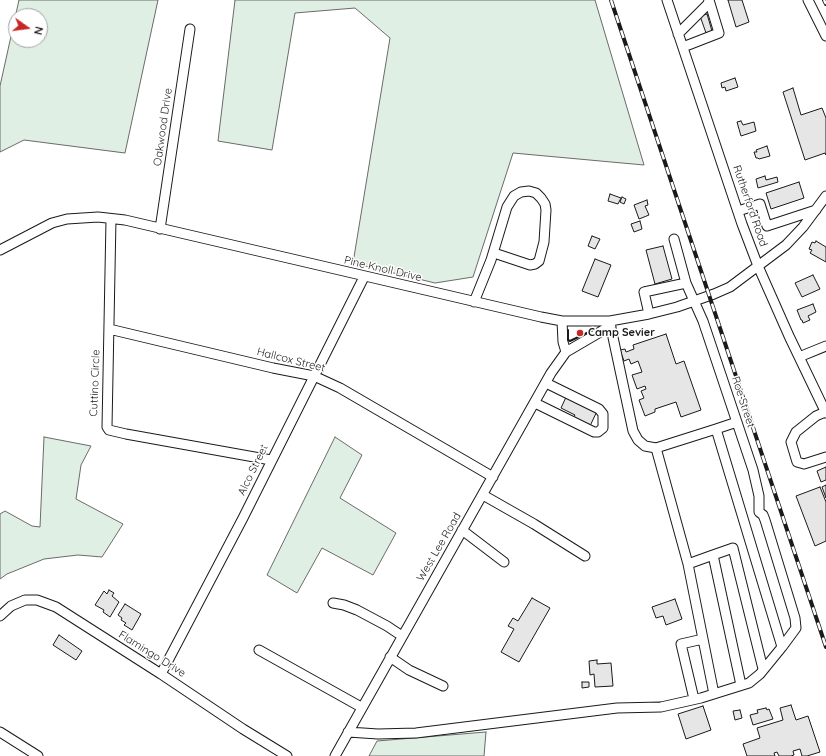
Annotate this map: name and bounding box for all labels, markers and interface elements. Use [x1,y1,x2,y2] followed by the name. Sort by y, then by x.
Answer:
[8,8,48,48] north arrow
[31,25,46,36] text: N
[151,87,175,167] street label: Oakwood Drive
[730,164,770,248] street label: Rutherford Road
[343,254,423,284] street label: Pine Knoll Drive
[588,326,655,340] place label: Camp Sevier
[575,328,585,338] marker: Camp Sevier
[255,345,327,375] street label: Hallcox Street
[87,349,103,417] street label: Cuttino Circle
[728,375,758,429] street label: Roe Street
[235,442,271,498] street label: Alco Street
[414,510,464,584] street label: West Lee Road
[116,628,188,680] street label: Flamingo Drive

